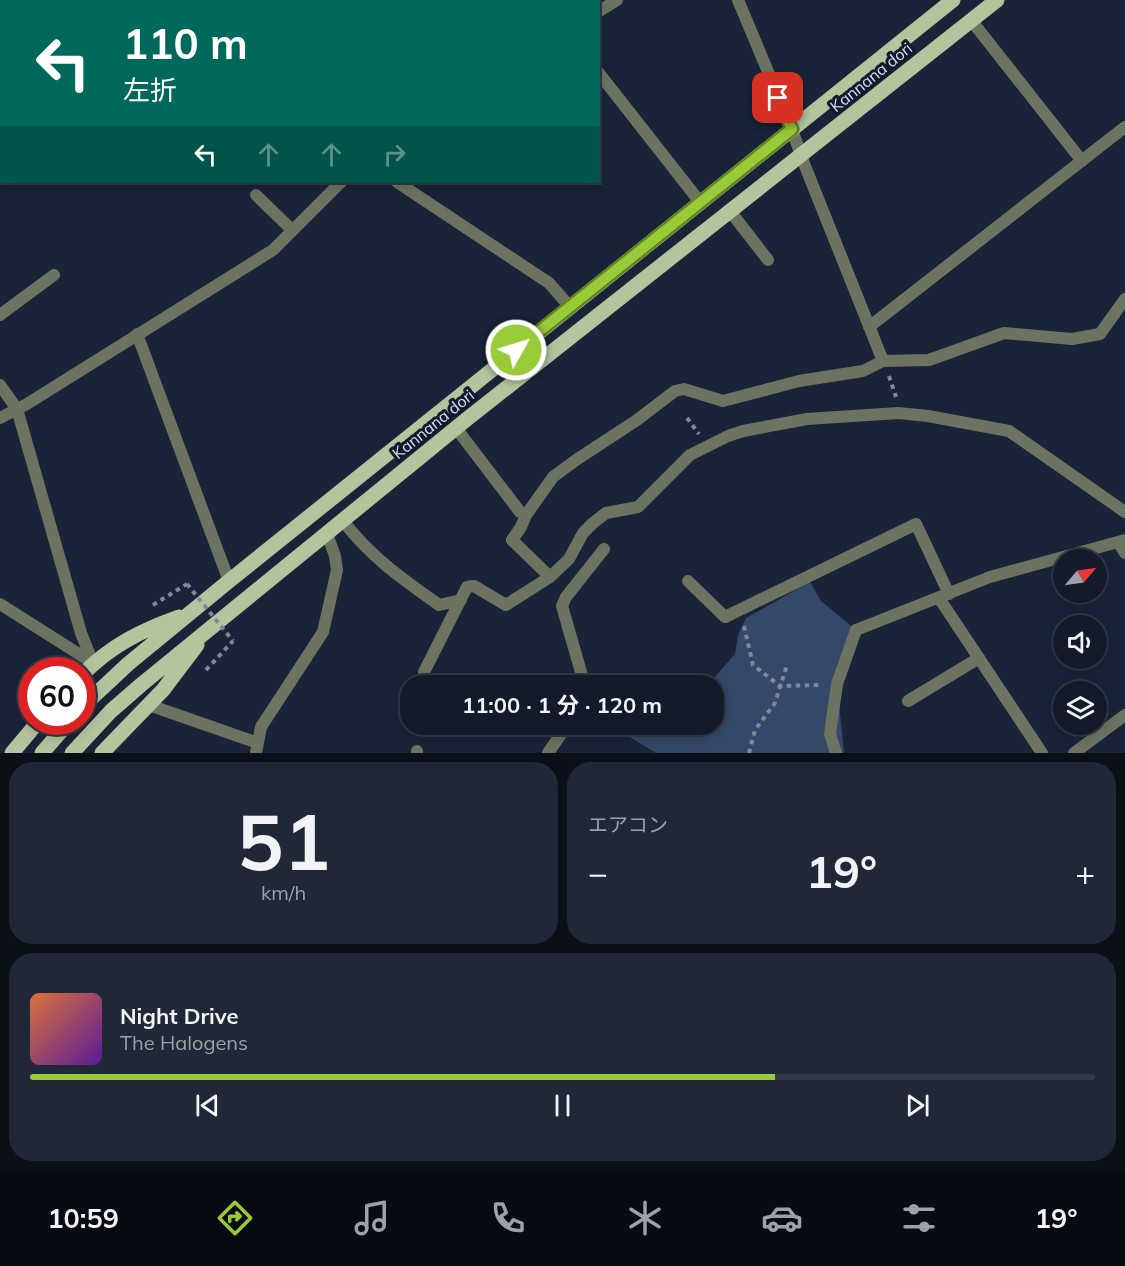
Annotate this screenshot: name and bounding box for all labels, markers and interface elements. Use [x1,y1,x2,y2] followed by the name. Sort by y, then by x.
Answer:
[123,17,248,70] text: 110 m
[24,24,102,102] icon: left
[826,38,916,116] street label: Kannana dori
[752,72,803,123] pin
[123,73,177,107] text: 左折
[761,81,794,114] icon: arrive
[189,138,222,171] icon: left
[252,138,285,171] icon: ahead
[315,138,348,171] icon: ahead
[378,138,411,171] icon: right
[484,318,548,382] position arrow
[388,385,478,463] street label: Kannana dori
[1053,549,1107,603] north arrow
[1053,549,1107,735] map controls
[1053,615,1107,669] button: sound
[18,657,96,735] speed limit sign: 60
[1053,681,1107,735] button: layers
[462,691,662,719] text: 11:00 · 1 分 · 120 m
[237,792,330,890] text: 51
[588,812,668,837] text: エアコン
[806,843,877,899] text: 19°
[588,852,608,893] text: −
[1075,852,1095,893] text: +
[261,880,306,905] text: km/h
[120,1002,239,1030] text: Night Drive
[120,1030,248,1055] text: The Halogens
[191,1089,224,1122] icon: previous
[546,1089,579,1122] icon: pause
[901,1089,934,1122] icon: next
[214,1197,256,1239] icon: directions
[351,1197,393,1239] icon: music
[487,1197,529,1239] icon: phone
[624,1197,666,1239] icon: climate
[761,1197,803,1239] icon: car
[898,1197,940,1239] icon: filters
[47,1201,119,1235] text: 10:59
[1035,1201,1077,1235] text: 19°

